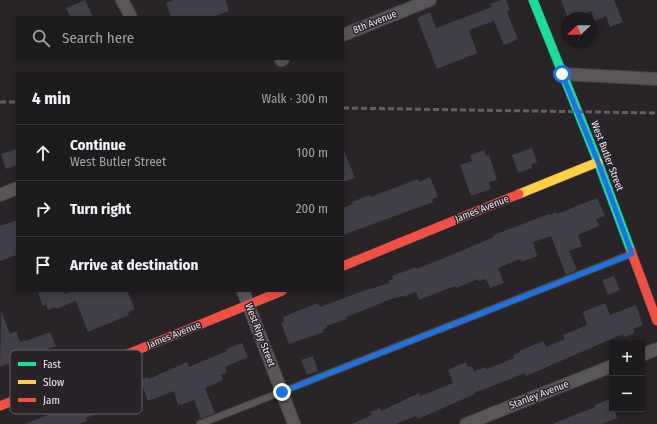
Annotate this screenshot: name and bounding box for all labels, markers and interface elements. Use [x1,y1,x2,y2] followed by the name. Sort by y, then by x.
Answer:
[351,8,399,36] street label: 8th Avenue
[561,12,597,48] north arrow
[16,16,344,60] search box
[30,27,52,49] icon: search
[62,29,134,47] text: Search here
[553,65,571,83] route start
[32,88,71,109] text: 4 min
[262,91,328,106] text: Walk · 300 m
[588,119,626,193] street label: West Butler Street
[70,136,126,154] text: Continue
[32,142,54,164] icon: ahead
[296,145,328,160] text: 100 m
[70,154,166,169] text: West Butler Street
[453,193,511,225] street label: James Avenue
[32,198,54,220] icon: right
[70,200,131,218] text: Turn right
[296,201,328,216] text: 200 m
[32,254,54,276] icon: arrive
[70,256,198,274] text: Arrive at destination
[242,302,278,369] street label: West Ripy Street
[145,319,203,351] street label: James Avenue
[609,340,645,412] map controls
[609,340,645,376] button: +
[10,350,142,414] legend
[43,358,61,371] text: Fast
[43,376,64,389] text: Slow
[609,376,645,412] button: −
[508,378,570,412] street label: Stanley Avenue
[273,383,291,401] route end
[43,394,60,407] text: Jam

